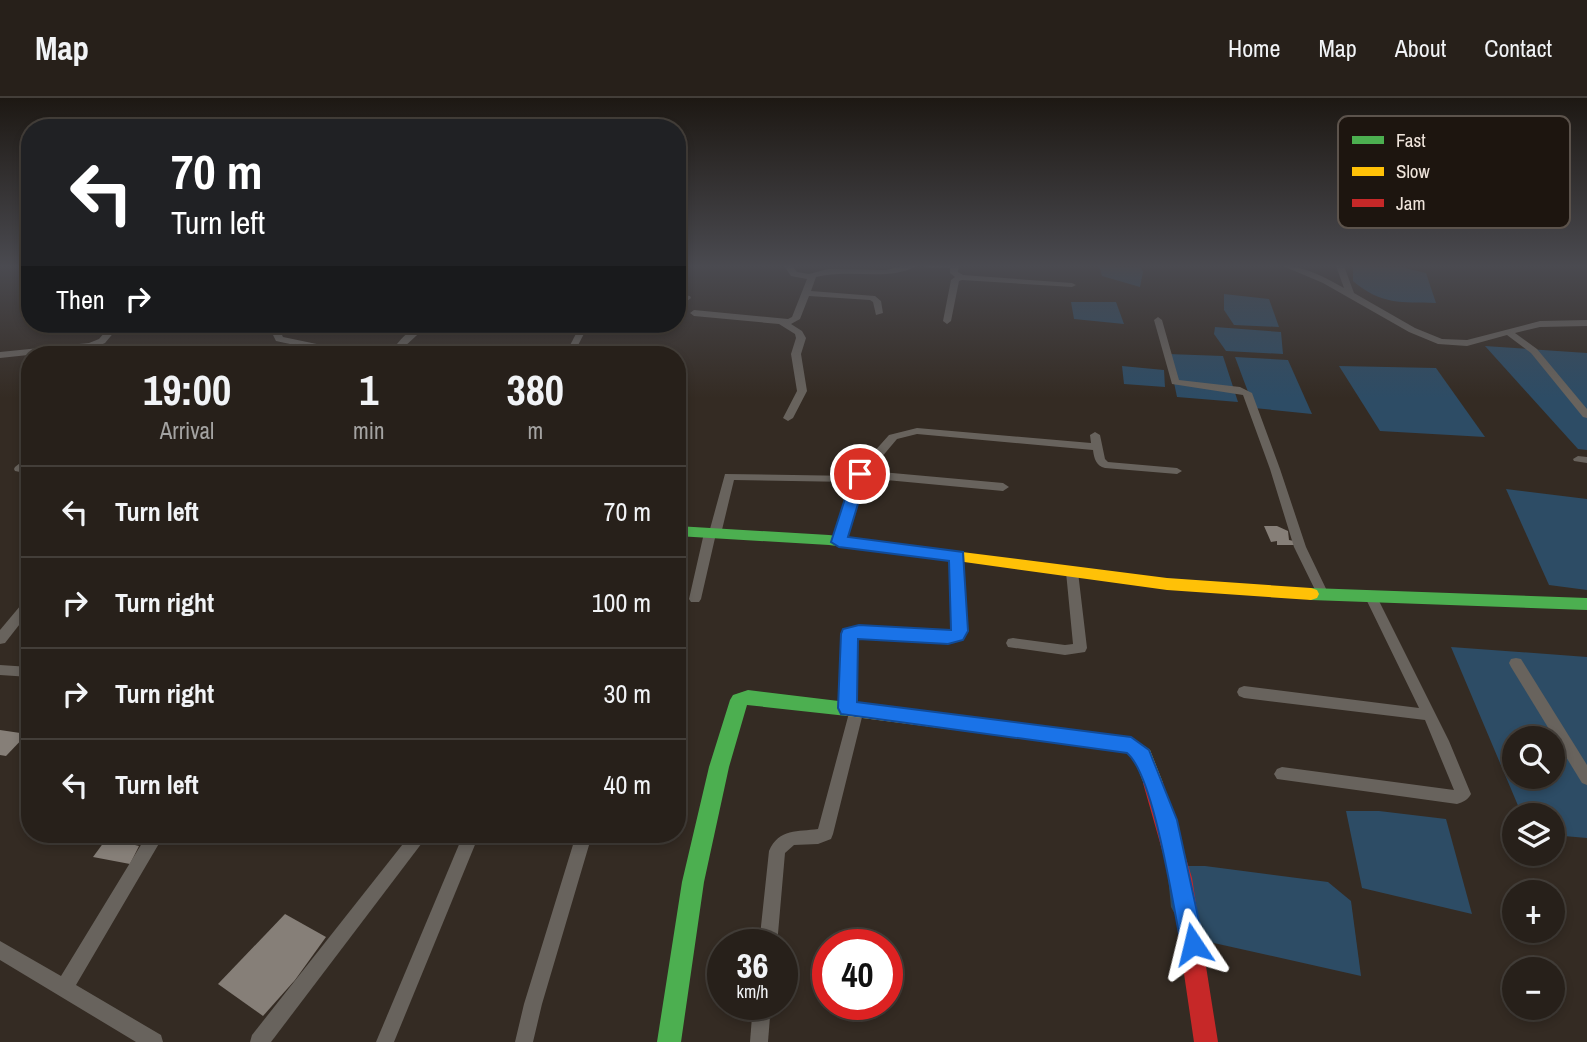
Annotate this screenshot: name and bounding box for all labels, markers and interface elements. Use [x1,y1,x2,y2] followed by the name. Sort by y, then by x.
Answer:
[35,26,89,70] text: Map
[1228,32,1280,64] text: Home
[1318,32,1357,64] text: Map
[1395,32,1446,64] text: About
[1484,32,1552,64] text: Contact
[1338,116,1570,228] legend
[1396,127,1426,153] text: Fast
[171,138,263,204] text: 70 m
[56,147,147,238] icon: left
[1396,158,1431,184] text: Slow
[1396,190,1425,216] text: Jam
[171,201,265,244] text: Turn left
[119,280,157,318] icon: right
[56,282,105,317] text: Then
[143,362,231,418] text: 19:00
[359,362,378,418] text: 1
[507,362,564,418] text: 380
[160,415,214,446] text: Arrival
[353,415,385,446] text: min
[527,415,543,446] text: m
[830,444,890,504] pin
[841,455,879,493] icon: arrive
[56,493,94,531] icon: left
[115,494,199,529] text: Turn left
[604,494,651,529] text: 70 m
[56,584,94,622] icon: right
[115,585,214,620] text: Turn right
[592,585,651,620] text: 100 m
[56,675,94,713] icon: right
[115,676,214,711] text: Turn right
[604,676,651,711] text: 30 m
[1502,726,1565,1020] map controls
[1502,726,1565,789] button: search
[56,766,94,804] icon: left
[115,767,199,802] text: Turn left
[604,767,651,802] text: 40 m
[1502,803,1565,866] button: layers
[1502,880,1565,943] button: +
[1156,907,1230,981] position arrow
[812,929,903,1020] speed limit sign: 40
[737,942,768,989] text: 36
[1502,957,1565,1020] button: −
[737,979,769,1004] text: km/h

